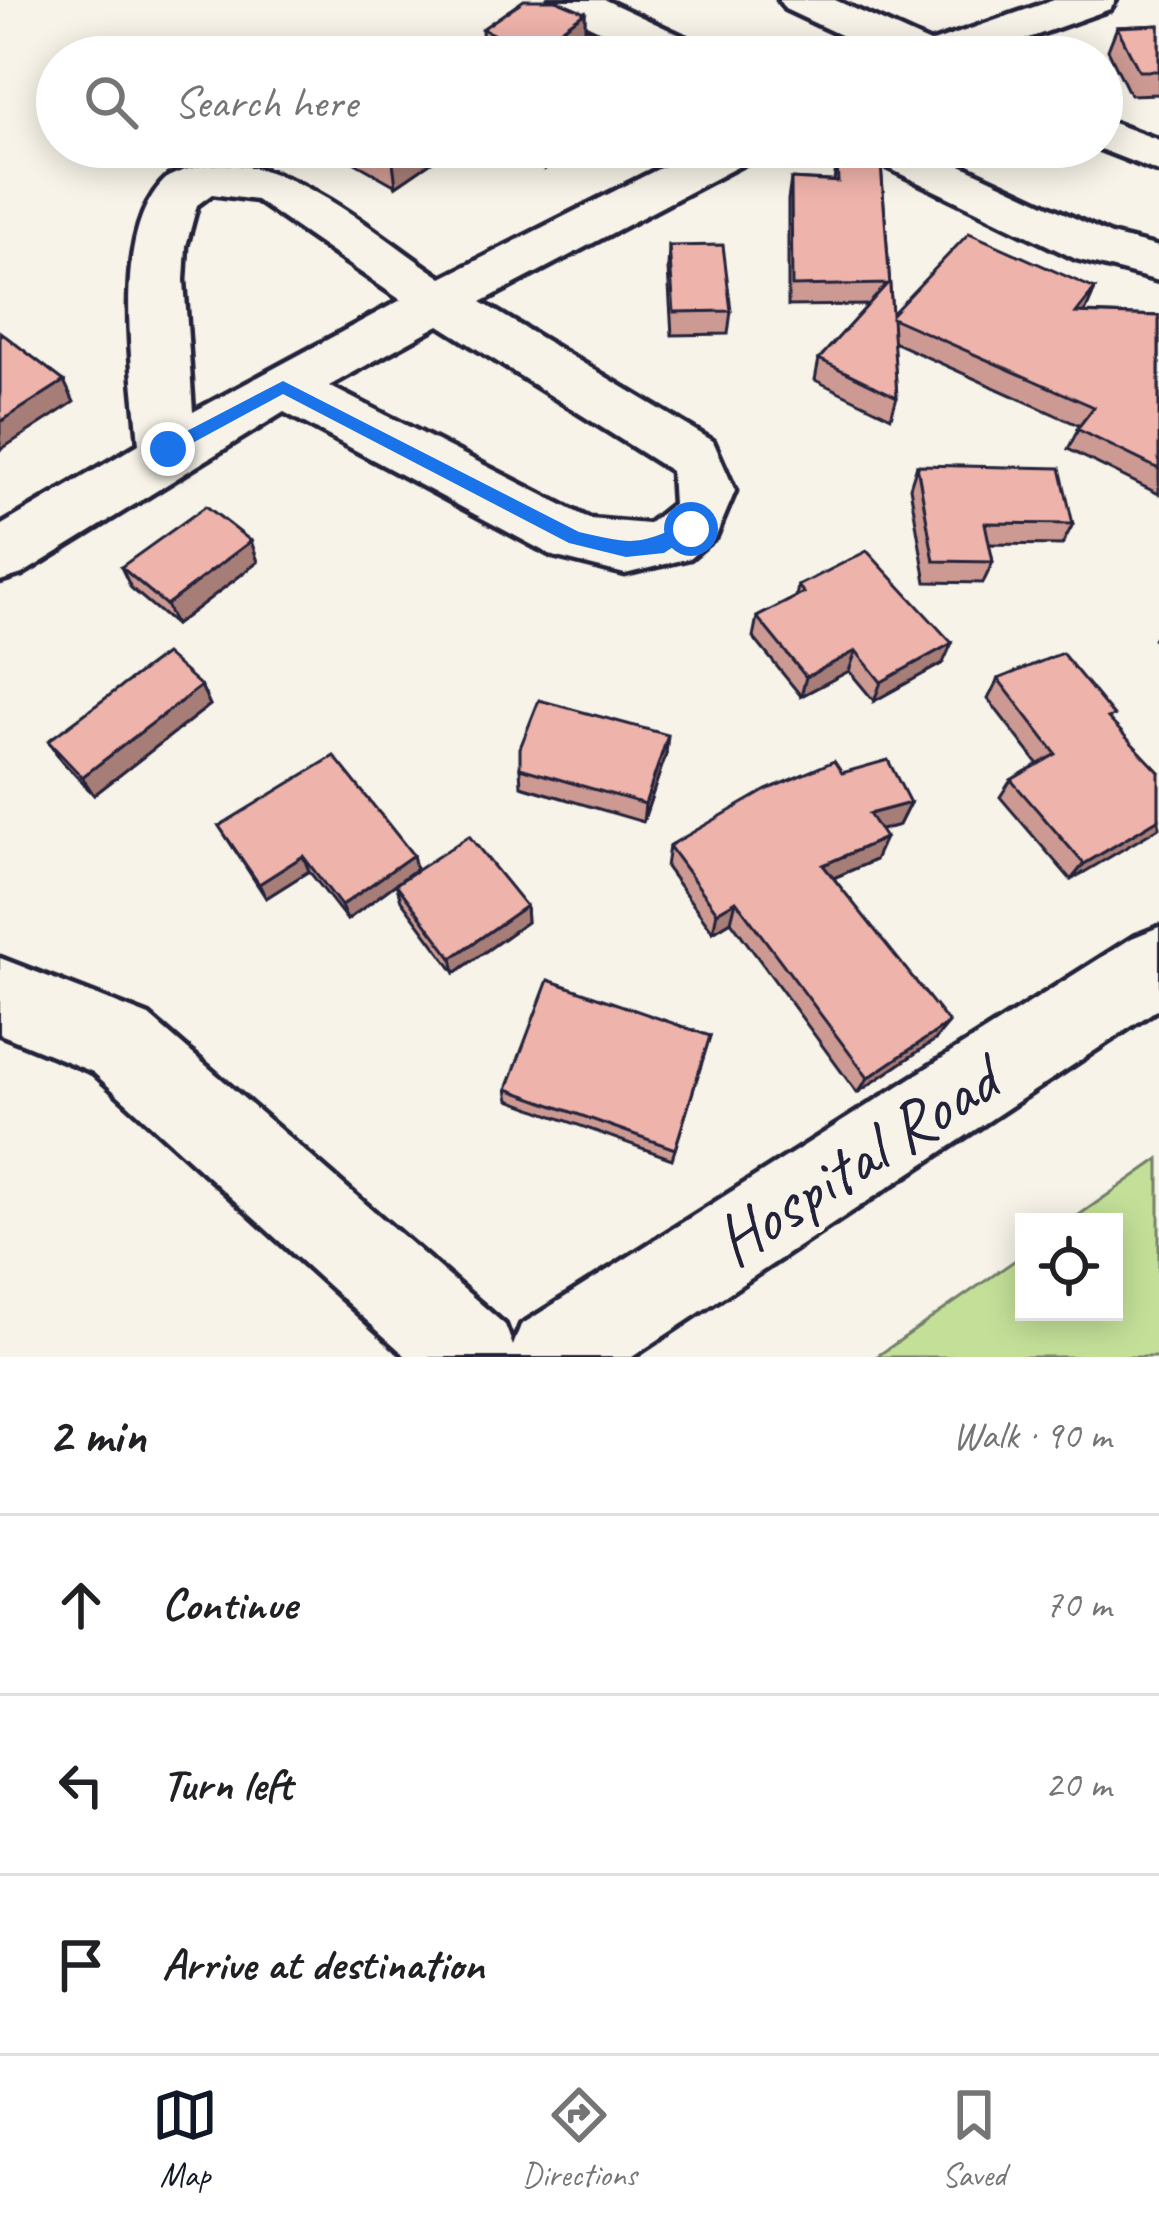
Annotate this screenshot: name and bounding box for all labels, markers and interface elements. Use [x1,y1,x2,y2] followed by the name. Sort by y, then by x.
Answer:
[36,36,1123,168] search box
[78,69,144,135] icon: search
[174,74,357,131] text: Search here
[141,422,195,476] route end
[664,502,718,556] route start
[698,1032,1022,1285] street label: Hospital Road
[1015,1213,1123,1321] map controls
[1015,1213,1123,1321] button: locate
[48,1403,146,1467] text: 2 min
[953,1411,1111,1460] text: Walk · 90 m
[48,1572,114,1638] icon: ahead
[162,1576,296,1633] text: Continue
[1045,1580,1111,1629] text: 70 m
[48,1752,114,1818] icon: left
[162,1756,292,1813] text: Turn left
[1045,1760,1111,1809] text: 20 m
[48,1932,114,1998] icon: arrive
[162,1936,484,1993] text: Arrive at destination
[152,2082,218,2196] tab: Map
[522,2082,637,2196] tab: Directions
[941,2082,1007,2196] tab: Saved

